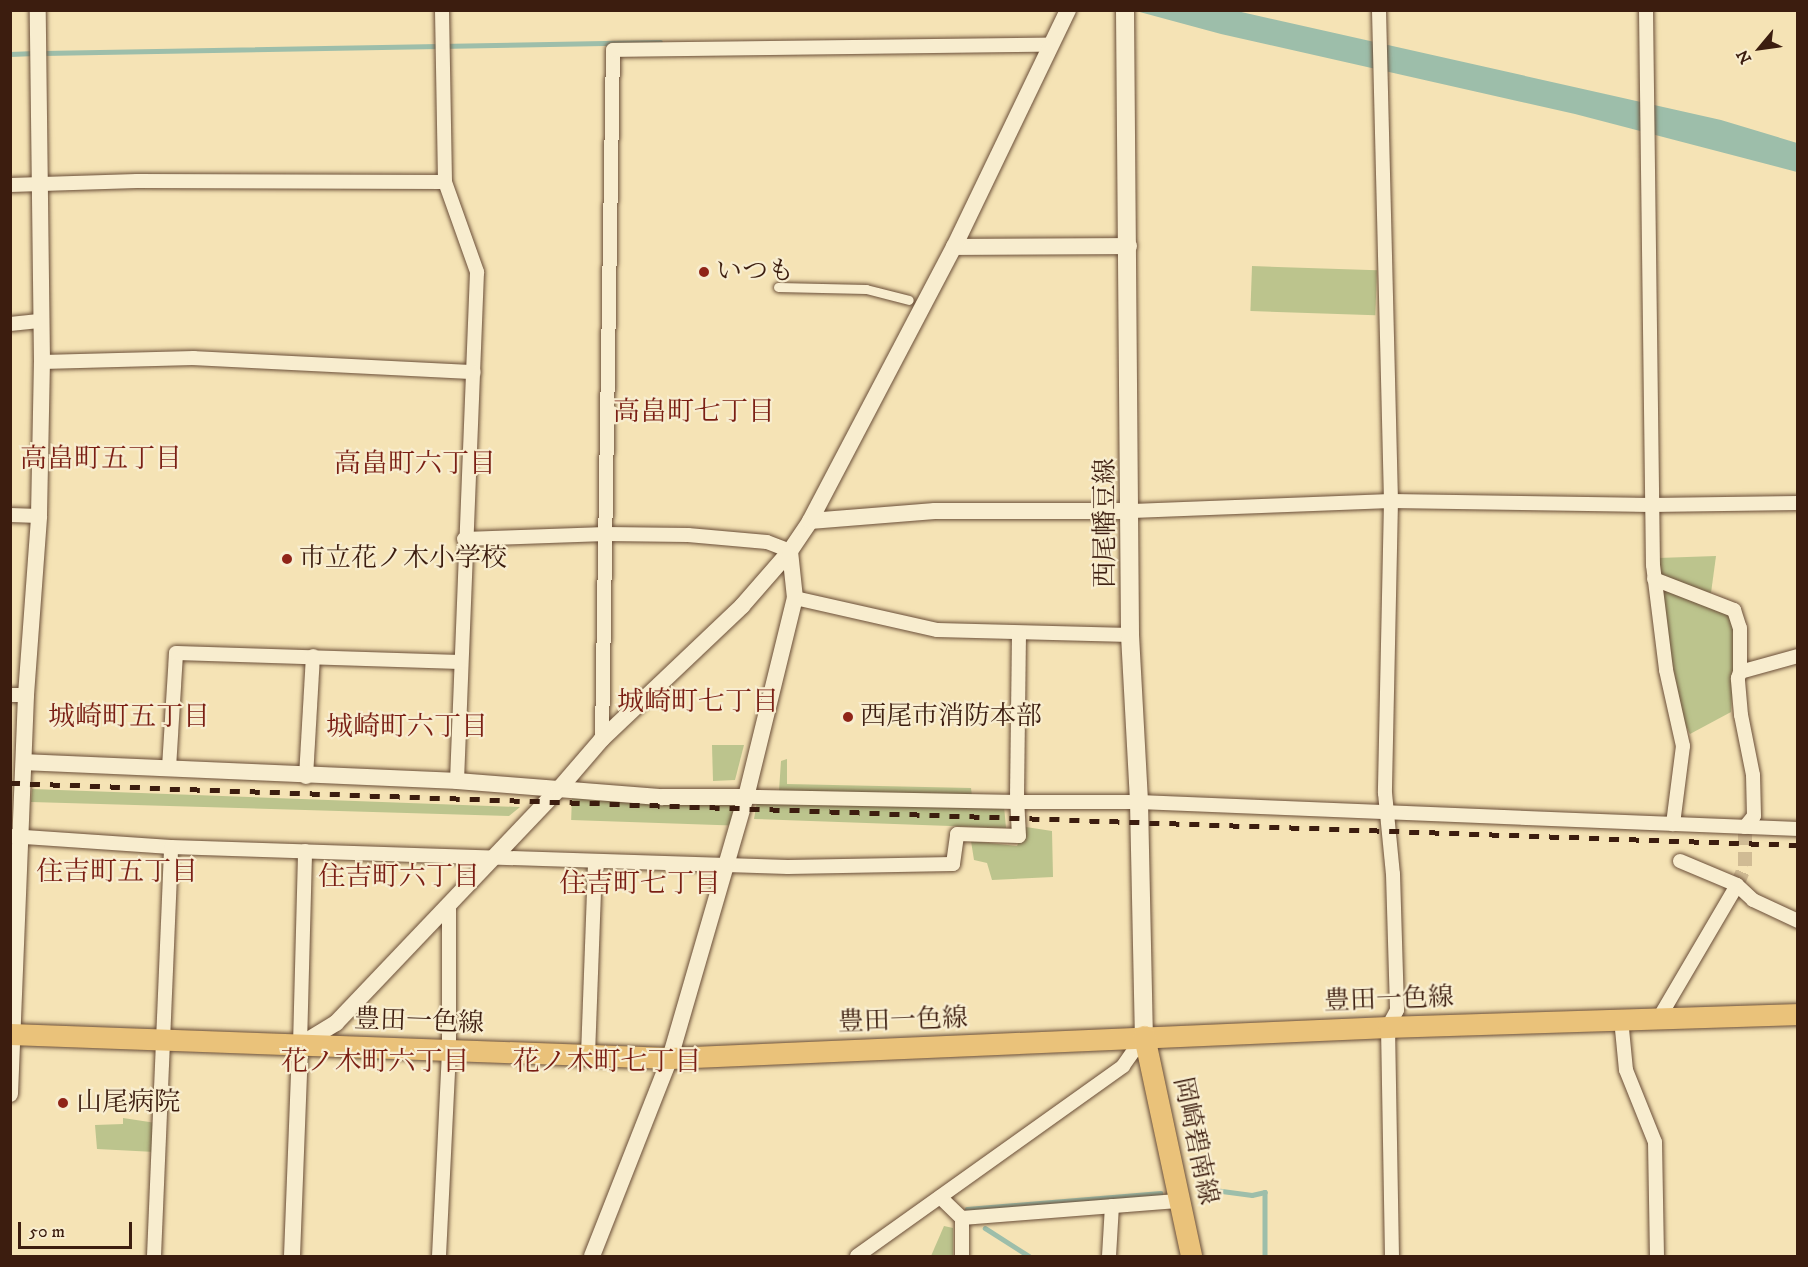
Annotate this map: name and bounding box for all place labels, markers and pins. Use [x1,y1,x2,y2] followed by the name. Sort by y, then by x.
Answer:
[716,256,794,288] place label: いつも
[697,265,711,279] marker: いつも
[299,543,507,575] place label: 市立花ノ木小学校
[280,552,294,566] marker: 市立花ノ木小学校
[860,701,1042,733] place label: 西尾市消防本部
[841,710,855,724] marker: 西尾市消防本部
[76,1087,180,1119] place label: 山尾病院
[54,1094,72,1112] marker: 山尾病院

